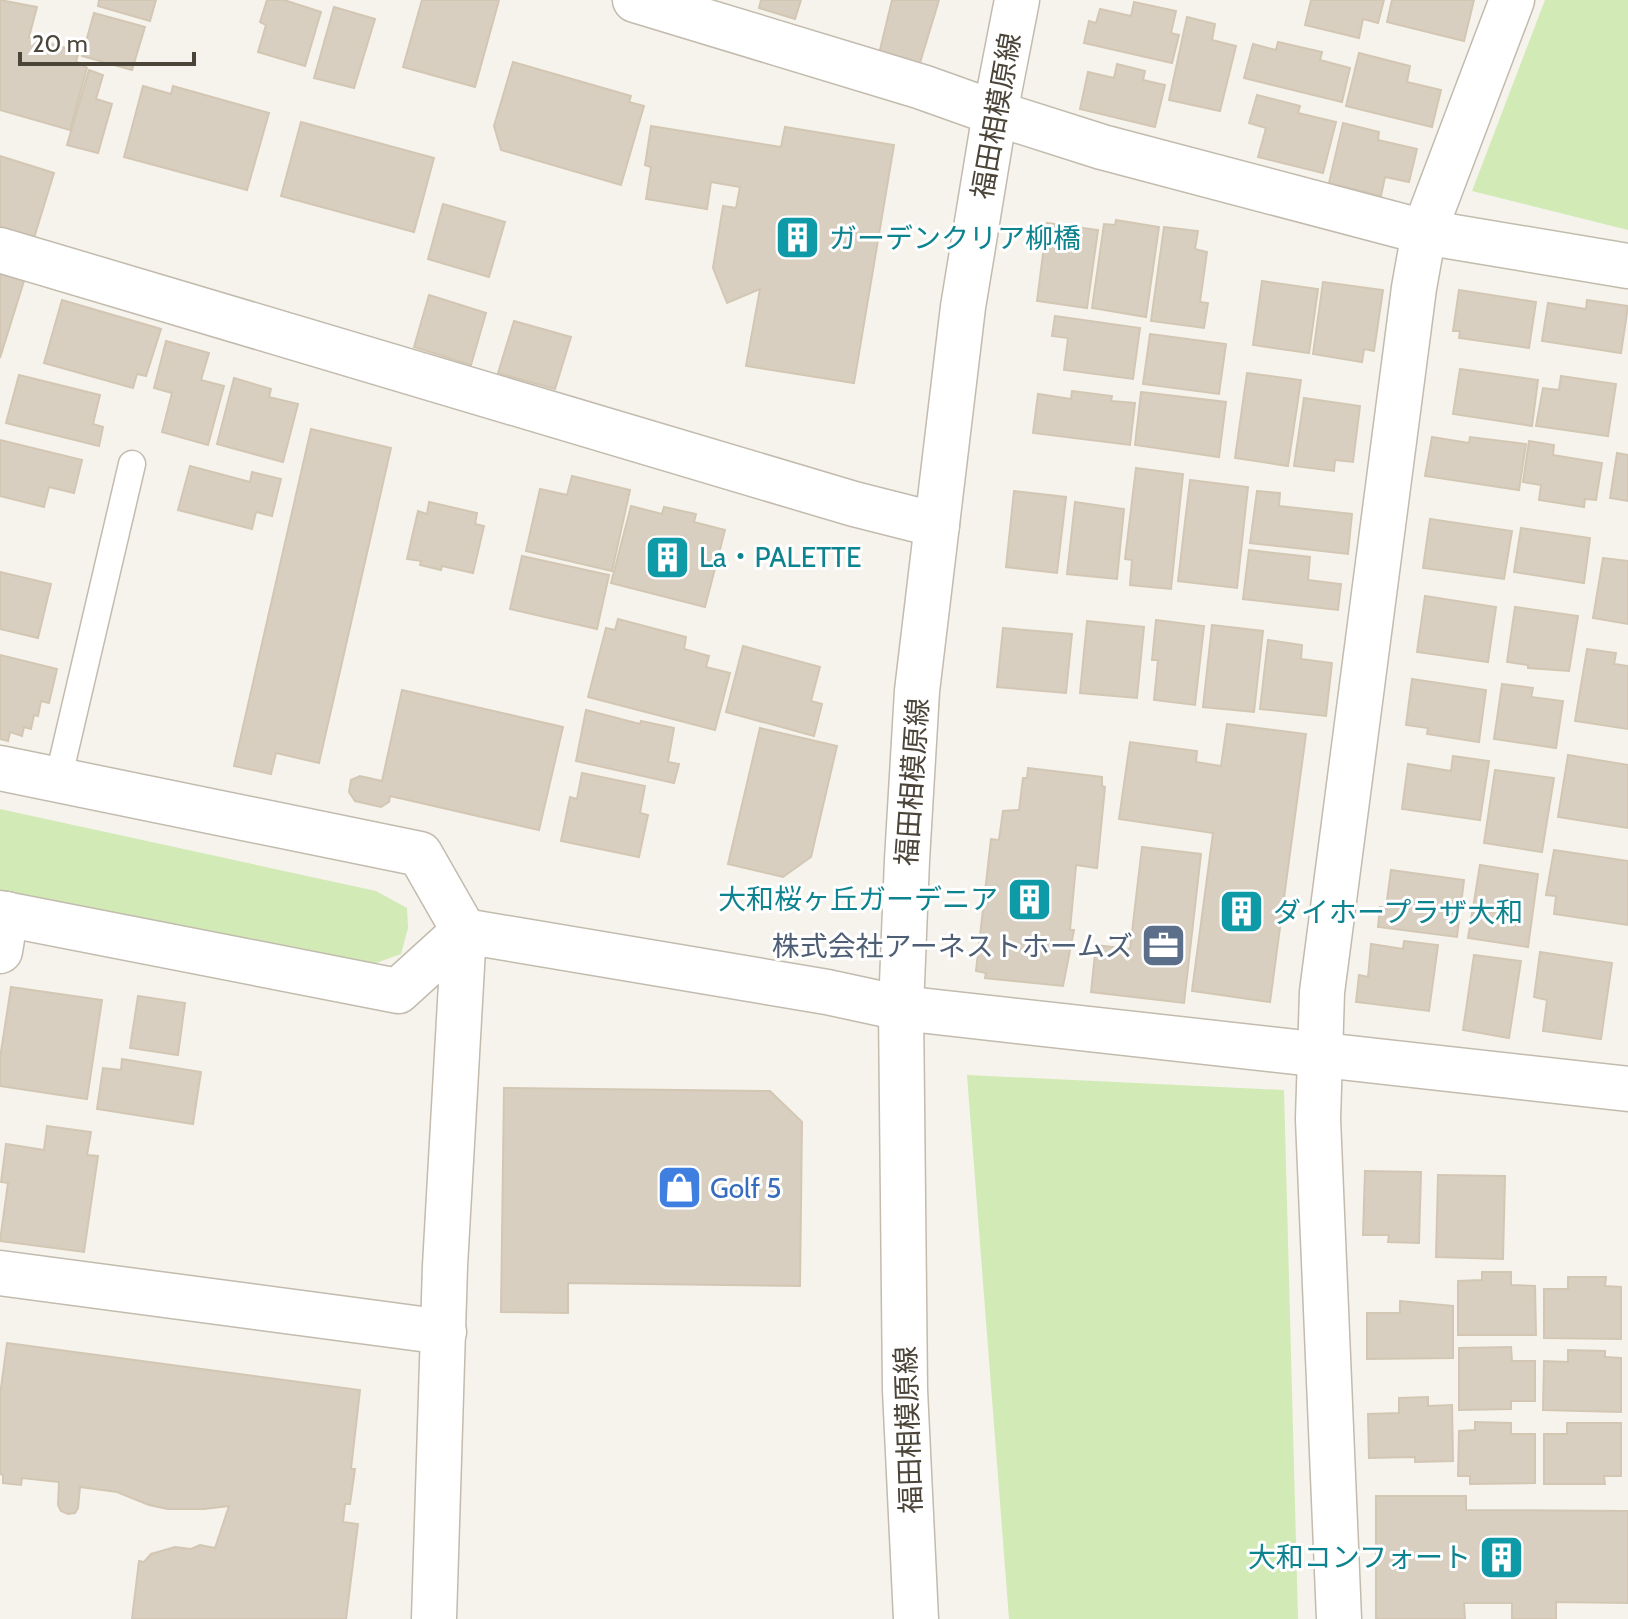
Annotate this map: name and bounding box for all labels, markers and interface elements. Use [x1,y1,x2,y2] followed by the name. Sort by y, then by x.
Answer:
[20,16,194,66] scale bar
[32,29,88,58] text: 20 m
[965,30,1027,202] street label: 福田相模原線
[774,214,822,262] building icon: ガーデンクリア柳橋
[829,221,1081,255] place label: ガーデンクリア柳橋
[644,533,692,581] building icon: La・PALETTE
[699,540,862,574] place label: La・PALETTE
[889,697,935,867] street label: 福田相模原線
[1005,875,1053,923] building icon: 大和桜ヶ丘ガーデニア
[718,882,998,916] place label: 大和桜ヶ丘ガーデニア
[1218,888,1266,936] building icon: ダイホープラザ大和
[1273,895,1523,929] place label: ダイホープラザ大和
[1140,922,1188,970] office icon: 株式会社アーネストホームズ
[772,929,1133,963] place label: 株式会社アーネストホームズ
[655,1164,703,1212] shop icon: Golf 5
[710,1171,781,1205] place label: Golf 5
[888,1345,928,1515] street label: 福田相模原線
[1478,1533,1526,1581] building icon: 大和コンフォート
[1248,1540,1471,1574] place label: 大和コンフォート

